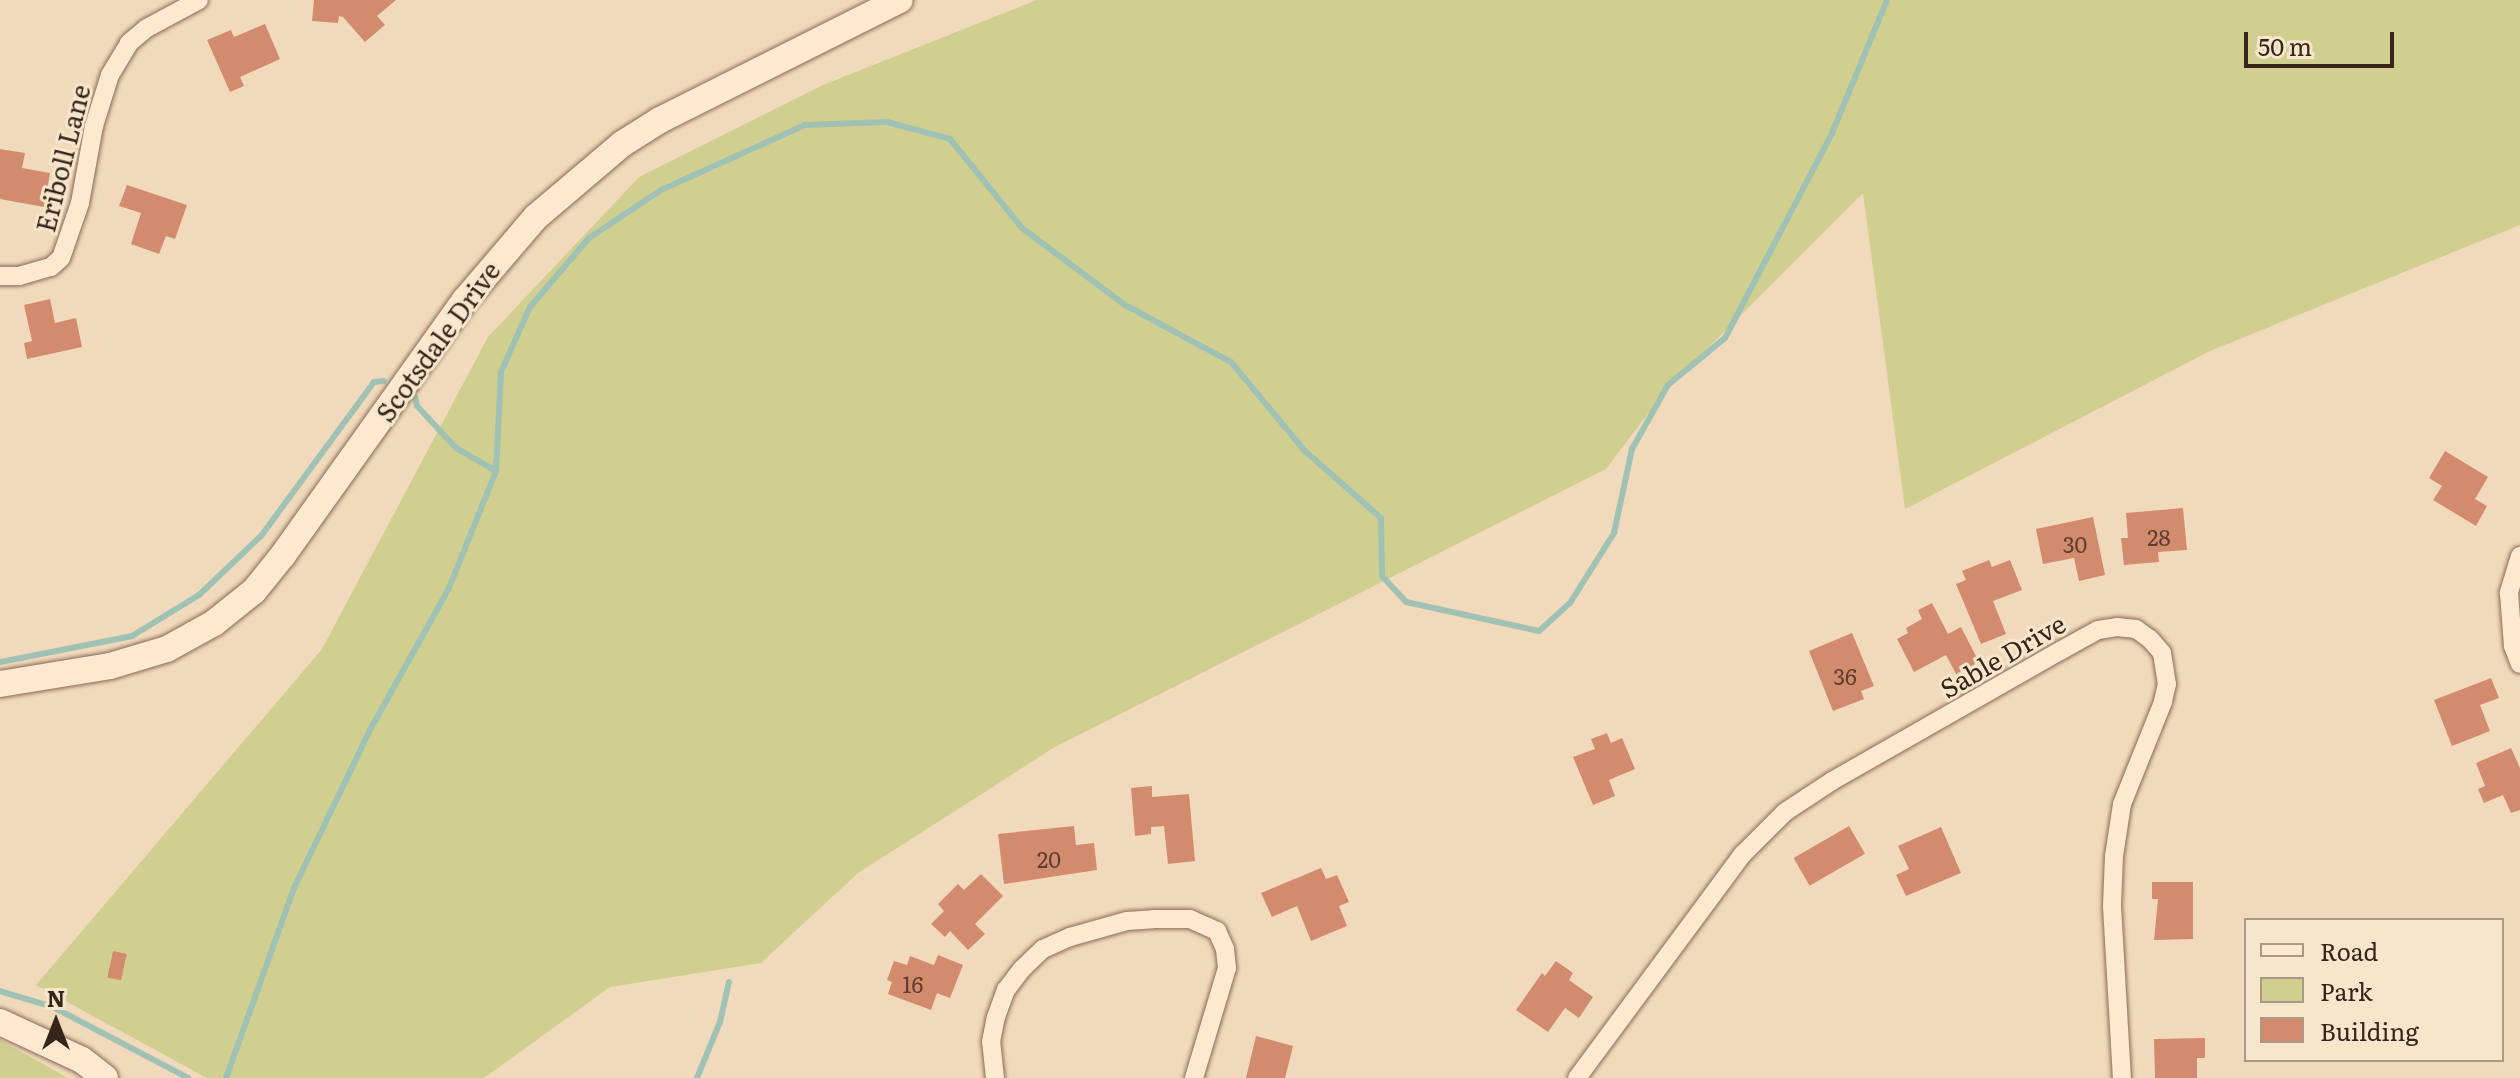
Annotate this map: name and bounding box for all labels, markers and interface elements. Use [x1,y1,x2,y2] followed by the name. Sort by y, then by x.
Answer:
[2248,16,2398,66] scale bar
[2258,28,2312,63] text: 50 m
[29,81,95,235] street label: Eriboll Lane
[368,255,506,427] street label: Scotsdale Drive
[2147,524,2171,550] house number: 28
[2063,531,2087,557] house number: 30
[1934,607,2070,703] street label: Sable Drive
[1833,663,1857,689] house number: 36
[1037,846,1061,872] house number: 20
[2244,918,2504,1062] legend
[2320,933,2378,968] text: Road
[903,971,923,997] house number: 16
[2320,973,2373,1008] text: Park
[47,981,65,1014] text: N
[16,982,96,1062] north arrow
[2320,1013,2419,1048] text: Building

